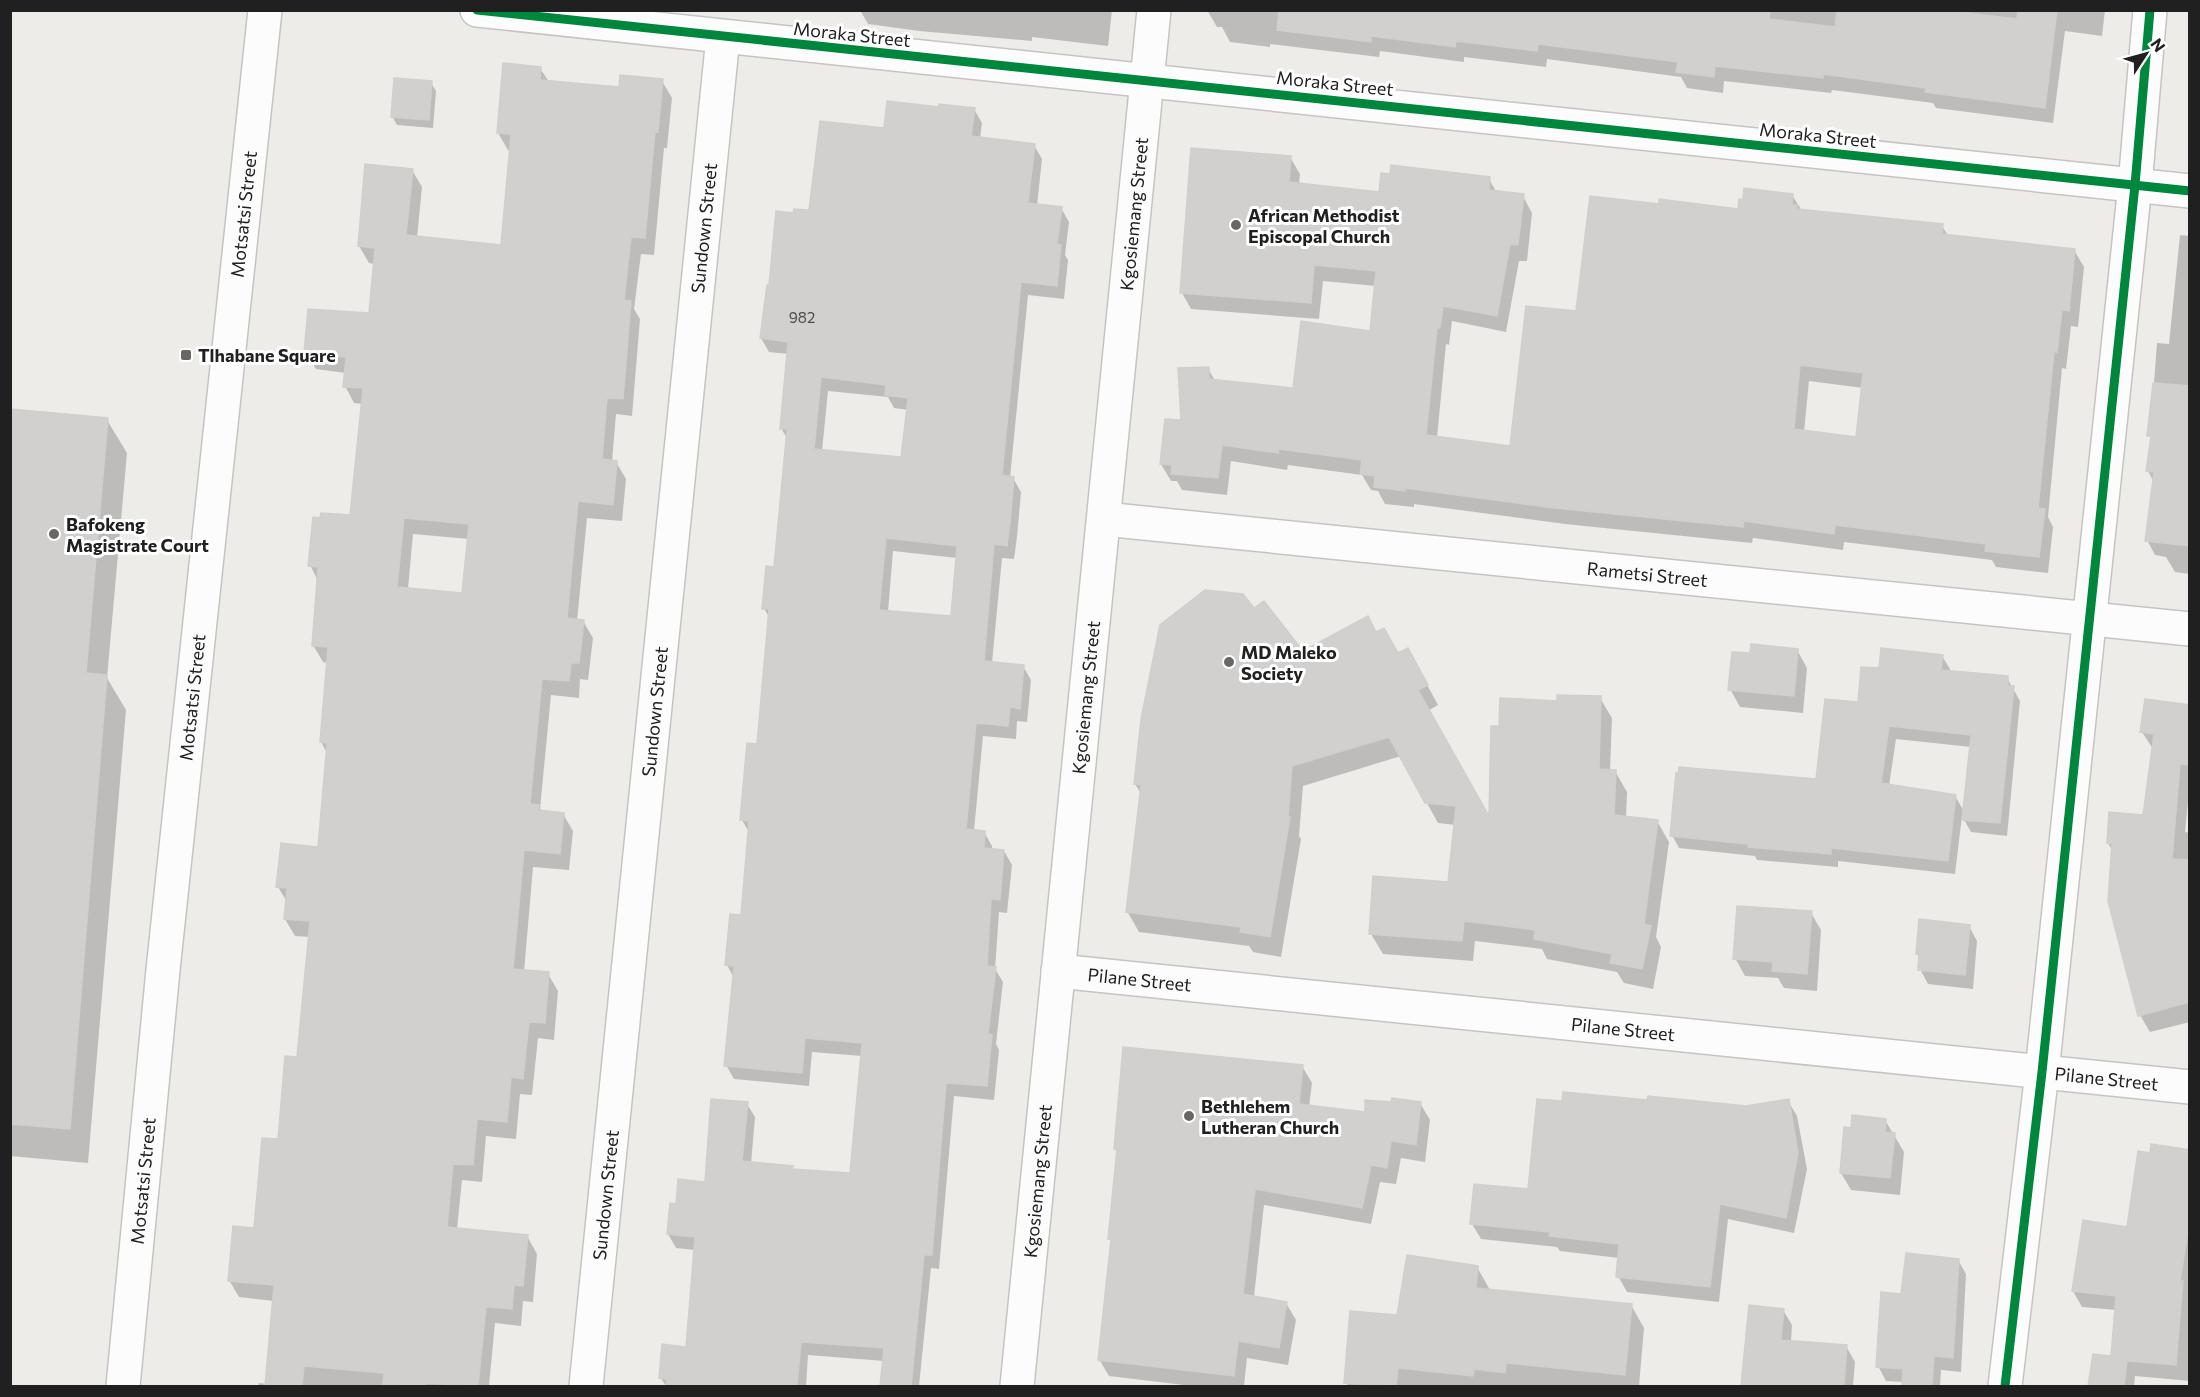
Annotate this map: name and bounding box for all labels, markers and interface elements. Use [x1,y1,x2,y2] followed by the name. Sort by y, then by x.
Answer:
[792,17,912,51] street label: Moraka Street
[2116,24,2176,84] north arrow
[2147,34,2170,55] text: N
[1275,66,1395,100] street label: Moraka Street
[1758,118,1878,152] street label: Moraka Street
[1115,136,1152,292] street label: Kgosiemang Street
[226,150,261,279] street label: Motsatsi Street
[686,162,721,294] street label: Sundown Street
[1248,204,1400,247] place label: African Methodist Episcopal Church
[1229,218,1243,232] marker: African Methodist Episcopal Church
[789,308,815,326] house number: 982
[198,344,336,366] place label: Tlhabane Square
[179,348,193,362] marker: Tlhabane Square
[66,513,209,556] place label: Bafokeng Magistrate Court
[47,527,61,541] marker: Bafokeng Magistrate Court
[1586,557,1709,591] street label: Rametsi Street
[1067,620,1104,775] street label: Kgosiemang Street
[174,633,210,762] street label: Motsatsi Street
[1241,641,1337,684] place label: MD Maleko Society
[637,645,672,778] street label: Sundown Street
[1222,655,1236,669] marker: MD Maleko Society
[1087,963,1193,996] street label: Pilane Street
[1570,1013,1676,1045] street label: Pilane Street
[2054,1062,2159,1095] street label: Pilane Street
[1201,1095,1339,1138] place label: Bethlehem Lutheran Church
[1019,1103,1056,1259] street label: Kgosiemang Street
[1182,1109,1196,1123] marker: Bethlehem Lutheran Church
[126,1116,160,1245] street label: Motsatsi Street
[588,1129,623,1261] street label: Sundown Street

